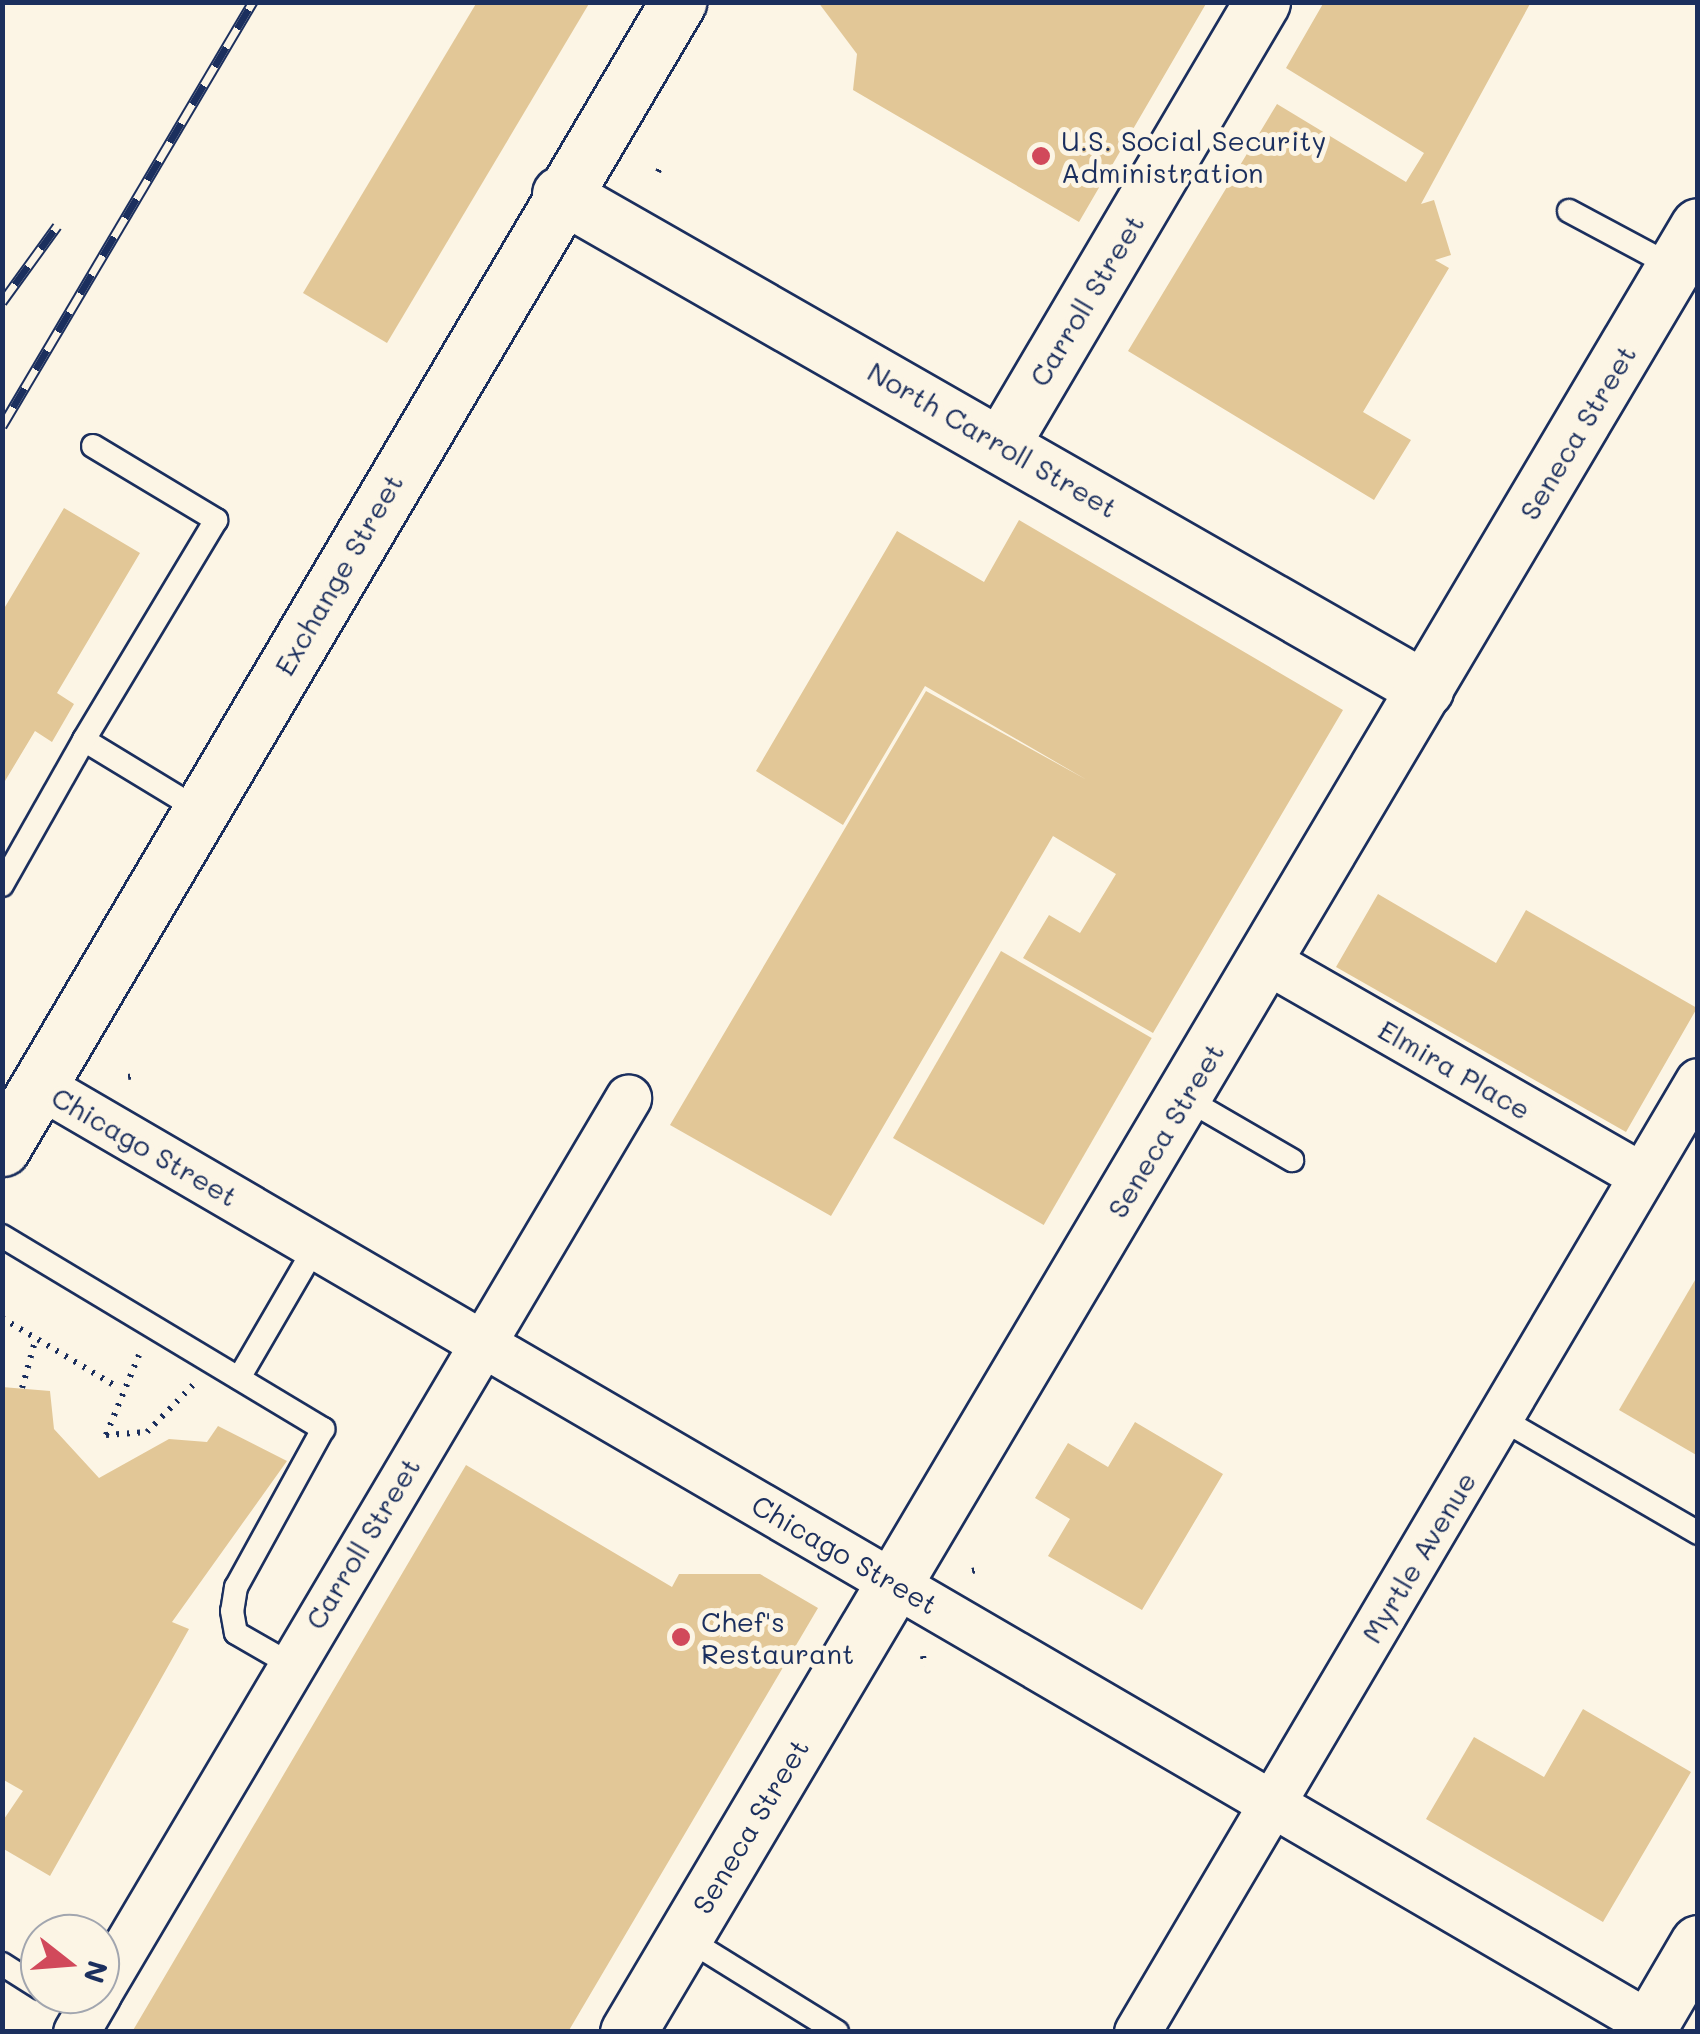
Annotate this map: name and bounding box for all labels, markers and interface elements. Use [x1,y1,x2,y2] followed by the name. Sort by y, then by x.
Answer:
[1061,123,1326,189] place label: U.S. Social Security Administration
[1030,145,1052,167] marker: U.S. Social Security Administration
[1022,208,1150,392] street label: Carroll Street
[1512,339,1642,525] street label: Seneca Street
[862,354,1124,524] street label: North Carroll Street
[267,467,409,681] street label: Exchange Street
[1373,1012,1537,1126] street label: Elmira Place
[1100,1037,1230,1223] street label: Seneca Street
[46,1079,244,1213] street label: Chicago Street
[298,1451,426,1635] street label: Carroll Street
[1354,1465,1482,1649] street label: Myrtle Avenue
[746,1487,944,1621] street label: Chicago Street
[701,1604,854,1670] place label: Chef's Restaurant
[670,1626,692,1648] marker: Chef's Restaurant
[685,1733,815,1919] street label: Seneca Street
[20,1914,120,2014] north arrow
[76,1957,117,1988] text: N

